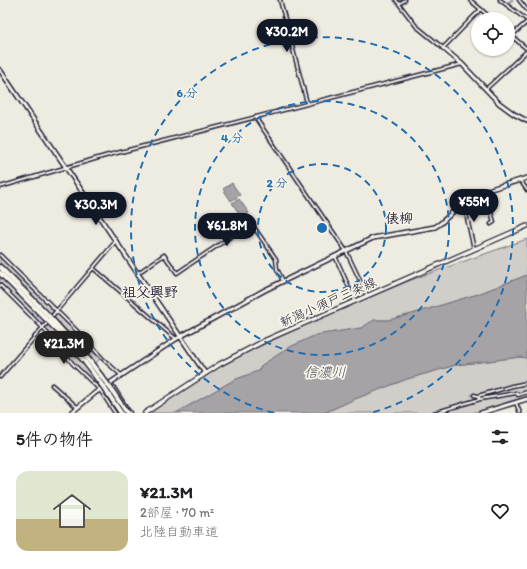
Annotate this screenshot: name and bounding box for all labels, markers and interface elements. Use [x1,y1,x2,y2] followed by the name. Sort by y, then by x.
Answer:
[471,12,515,56] map controls
[471,12,515,56] button: locate
[254,19,320,53] pin: ¥30.2M
[266,24,308,39] text: ¥30.2M
[176,86,198,100] text: 6 分
[221,131,243,145] text: 4 分
[266,176,288,190] text: 2 分
[450,189,498,223] pin: ¥55M
[63,192,129,226] pin: ¥30.3M
[458,194,490,209] text: ¥55M
[75,197,117,212] text: ¥30.3M
[385,210,413,227] district label: 俵柳
[194,213,260,247] pin: ¥61.8M
[207,218,247,233] text: ¥61.8M
[315,221,329,235] centre of rings
[277,274,379,330] street label: 新潟小須戸三条線
[122,284,178,301] district label: 祖父興野
[31,331,97,365] pin: ¥21.3M
[44,336,84,351] text: ¥21.3M
[304,364,346,381] water label: 信濃川
[489,426,511,448] icon: filters
[16,429,93,449] text: 5件の物件
[140,482,193,502] text: ¥21.3M
[48,487,96,535] icon: home
[489,500,511,522] icon: heart
[140,505,214,520] text: 2部屋 · 70 m²
[140,524,218,539] text: 北陸自動車道

